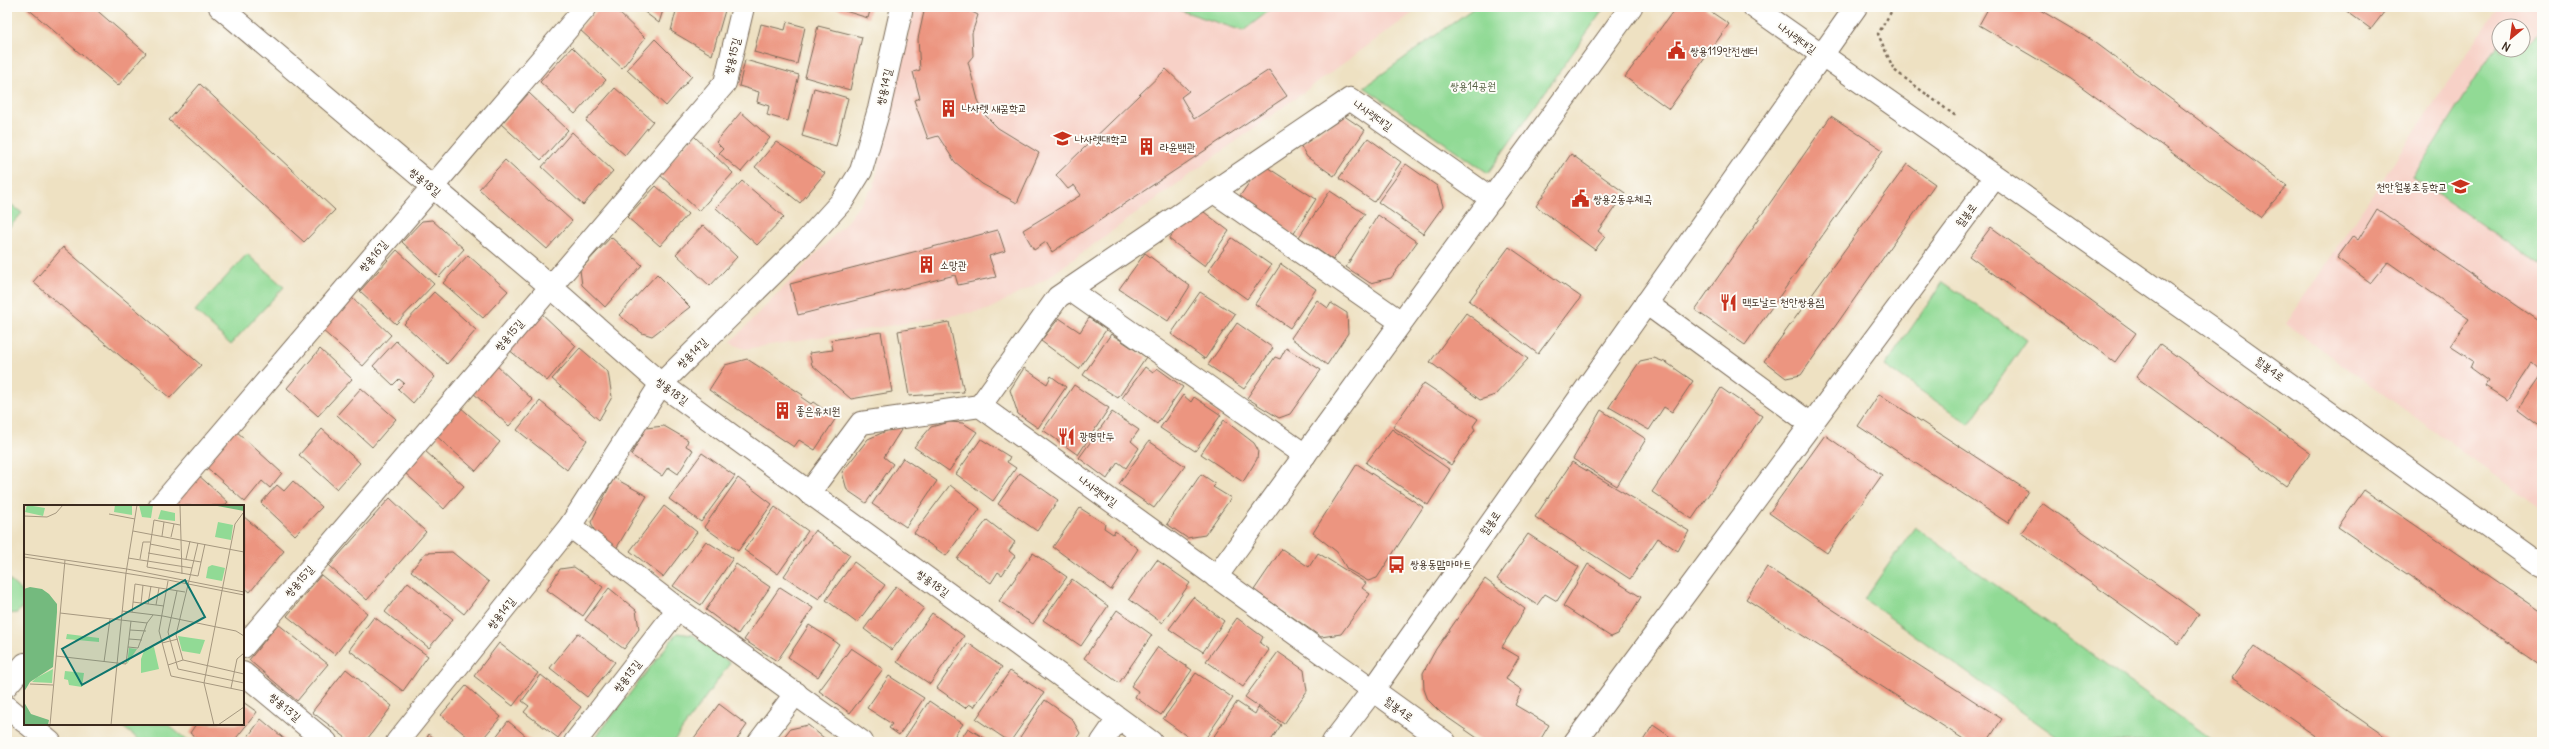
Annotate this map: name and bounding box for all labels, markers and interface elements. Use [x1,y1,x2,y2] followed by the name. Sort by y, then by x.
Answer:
[2491,18,2531,58] north arrow
[1775,19,1819,57] street label: 나사렛대길
[721,36,743,76] street label: 쌍용15길
[2499,39,2513,55] text: N
[1667,41,1687,61] public building icon: 쌍용119안전센터
[1690,44,1758,58] place label: 쌍용119안전센터
[873,67,895,107] street label: 쌍용14길
[1450,79,1496,93] park label: 쌍용14공원
[1351,97,1395,134] street label: 나사렛대길
[939,98,959,118] building icon: 나사렛 새꿈학교
[962,101,1027,115] place label: 나사렛 새꿈학교
[1052,129,1072,149] school or university icon: 나사렛대학교
[1075,132,1128,146] place label: 나사렛대학교
[1137,137,1157,157] building icon: 라윤백관
[1160,140,1196,154] place label: 라윤백관
[406,165,444,199] street label: 쌍용18길
[2450,177,2470,197] school or university icon: 천안월봉초등학교
[2376,180,2447,194] place label: 천안월봉초등학교
[1570,189,1590,209] public building icon: 쌍용2동우체국
[1593,192,1652,206] place label: 쌍용2동우체국
[1952,200,1980,230] street label: 월봉로
[356,237,390,275] street label: 쌍용16길
[917,255,937,275] building icon: 소망관
[940,258,967,272] place label: 소망관
[1719,292,1739,312] restaurant icon: 맥도날드 천안쌍용점
[1742,295,1824,309] place label: 맥도날드 천안쌍용점
[491,316,527,354] street label: 쌍용15길
[674,335,710,371] street label: 쌍용14길
[2253,354,2288,384] street label: 월봉4로
[653,374,691,408] street label: 쌍용18길
[773,401,793,421] building icon: 좋은유치원
[796,404,840,418] place label: 좋은유치원
[1056,426,1076,446] restaurant icon: 광명만두
[1079,429,1115,443] place label: 광명만두
[1076,472,1120,510] street label: 나사렛대길
[24,505,244,725] inset map
[1477,508,1503,538] street label: 월봉로
[1387,554,1407,574] bus stop icon: 쌍용동맘마마트
[1410,557,1472,571] place label: 쌍용동맘마마트
[281,562,317,600] street label: 쌍용15길
[914,566,952,600] street label: 쌍용18길
[484,594,518,632] street label: 쌍용14길
[610,657,644,695] street label: 쌍용13길
[266,690,304,724] street label: 쌍용13길
[1382,694,1417,724] street label: 월봉4로

